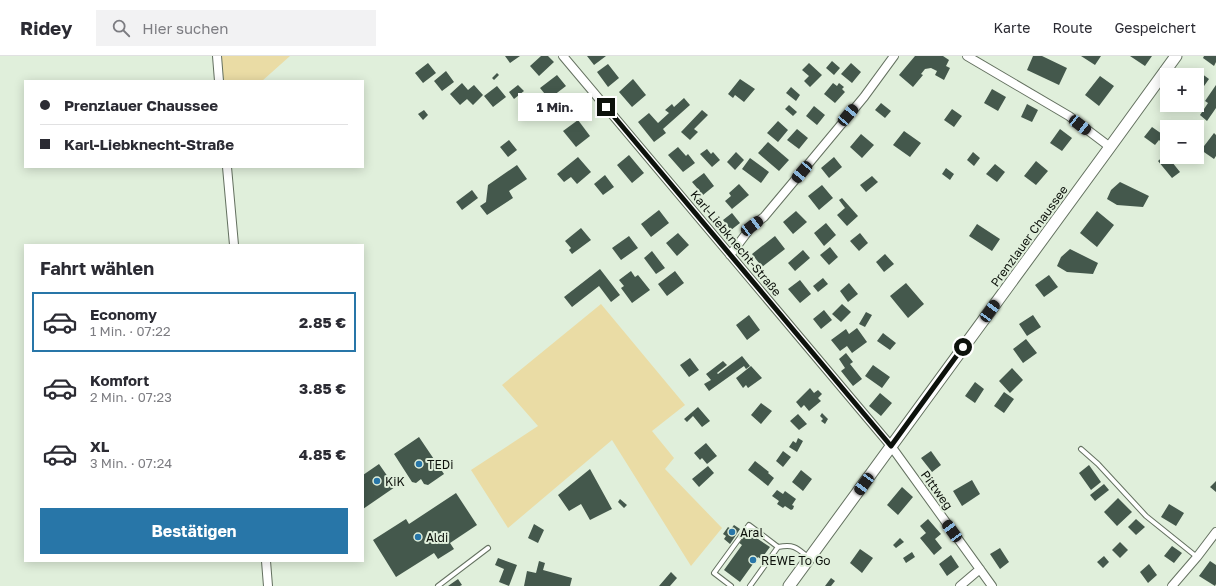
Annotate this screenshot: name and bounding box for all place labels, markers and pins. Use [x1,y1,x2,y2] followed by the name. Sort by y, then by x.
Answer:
[427,457,453,472] place label: TEDi
[414,459,424,469] marker: TEDi
[385,474,405,489] place label: KiK
[372,476,382,486] marker: KiK
[740,525,763,540] place label: Aral
[727,527,737,537] marker: Aral
[426,530,448,545] place label: Aldi
[413,532,423,542] marker: Aldi
[761,553,831,568] place label: REWE To Go
[748,555,758,565] marker: REWE To Go

